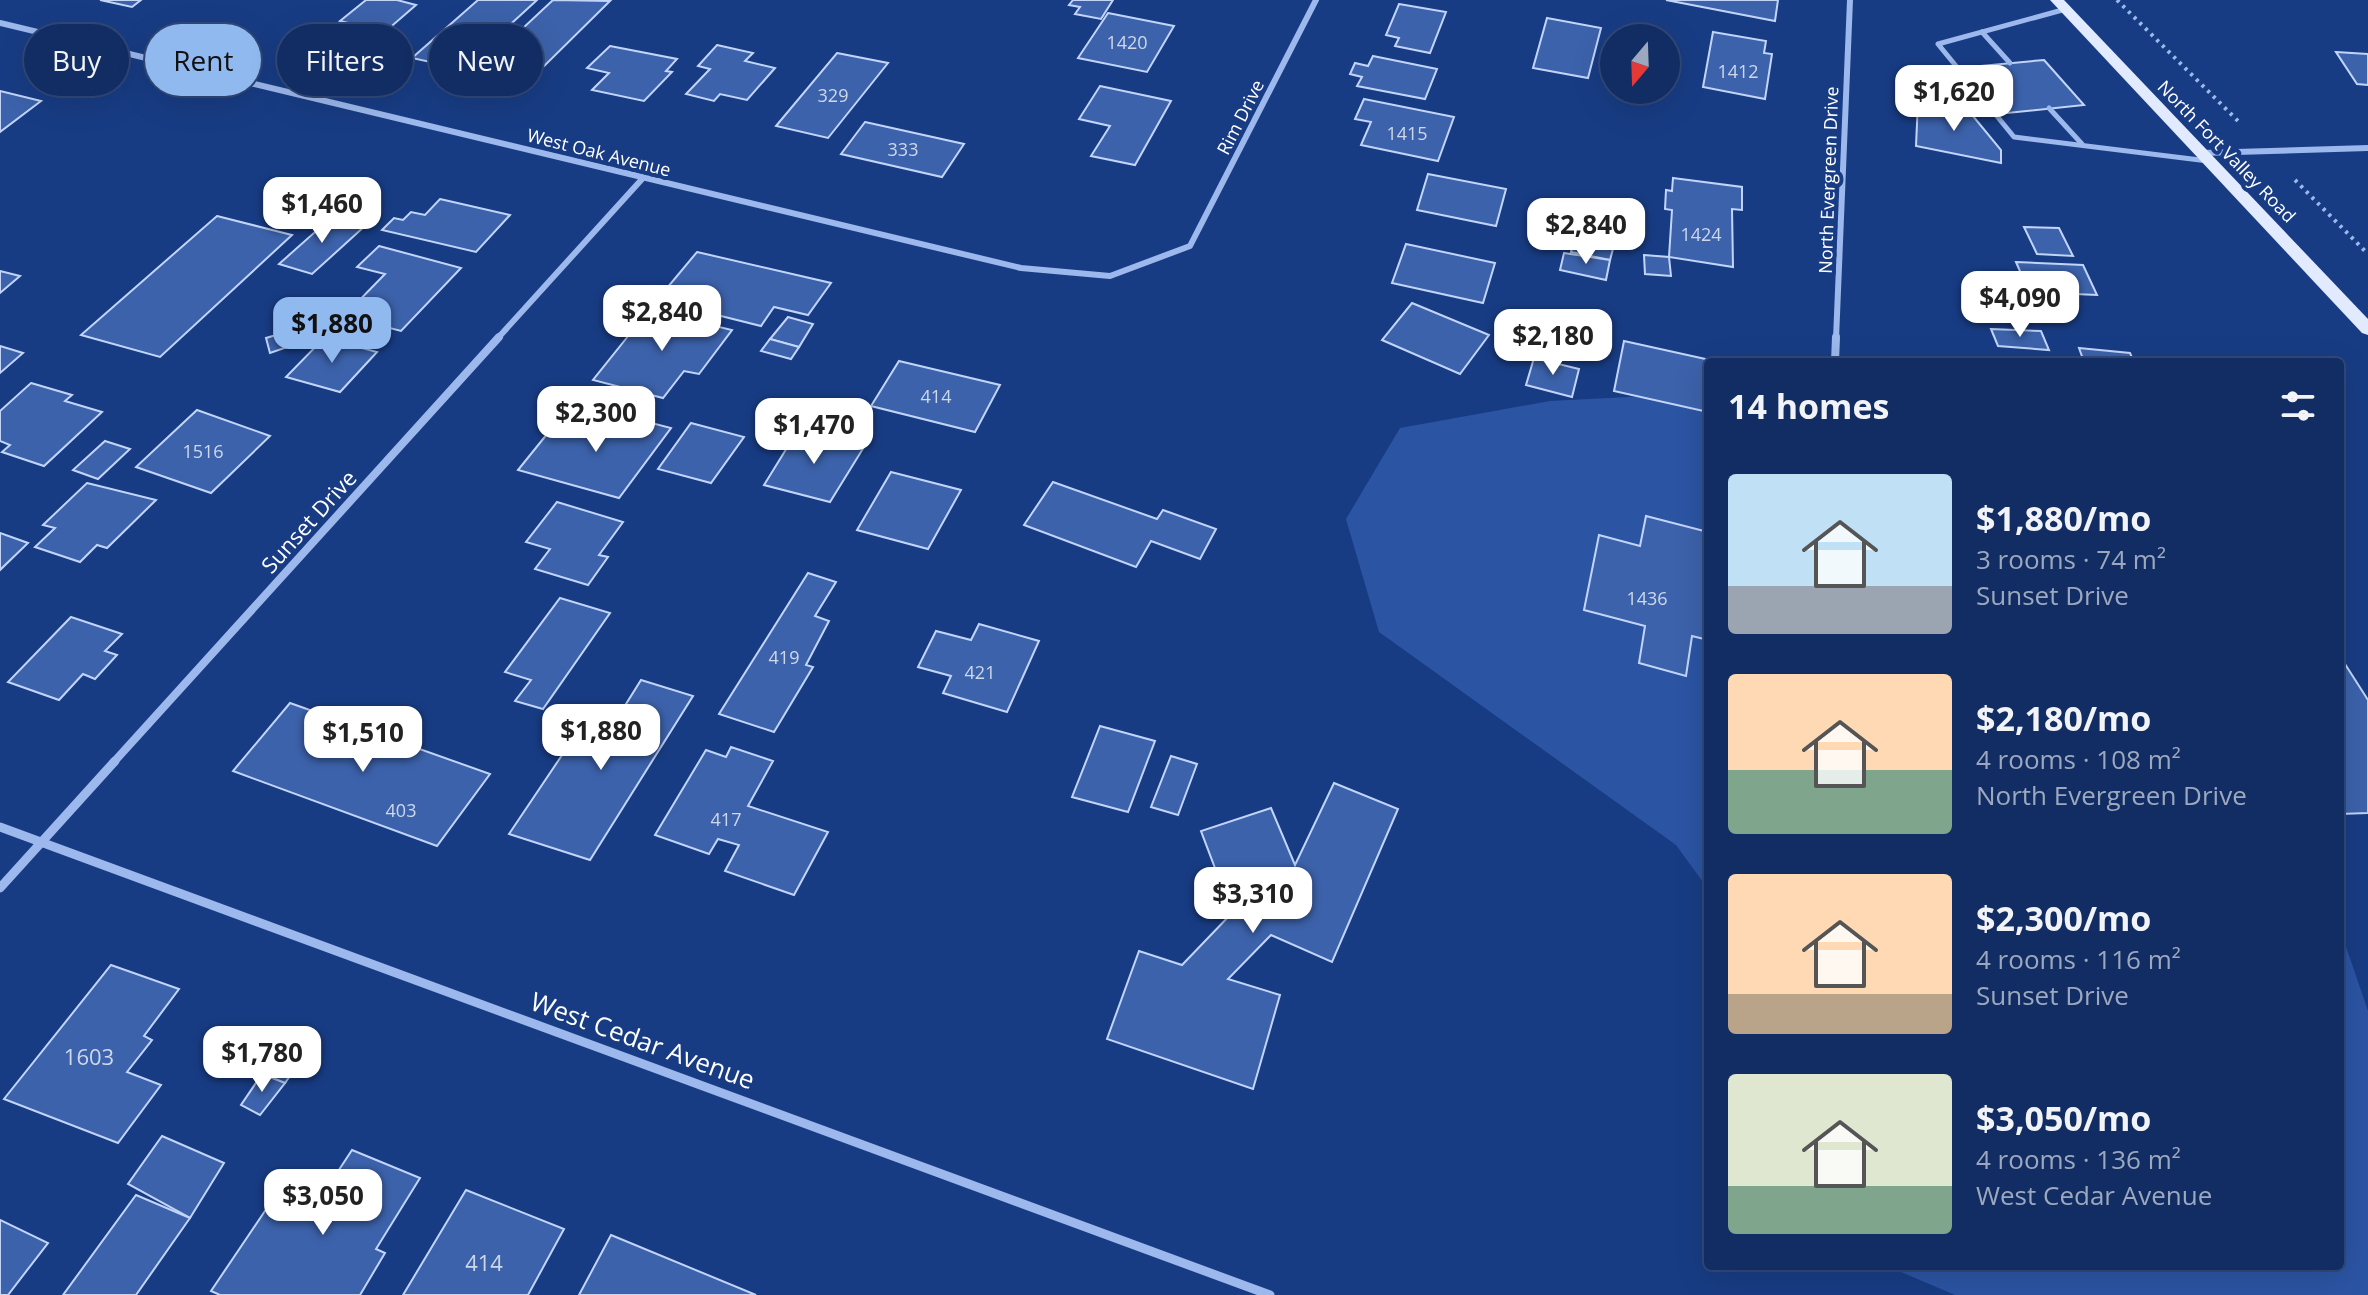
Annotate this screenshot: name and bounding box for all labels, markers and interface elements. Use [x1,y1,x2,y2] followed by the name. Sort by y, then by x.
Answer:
[24,24,129,96] chip: Buy
[145,24,261,96] chip: Rent
[277,24,413,96] chip: Filters
[429,24,543,96] chip: New
[1600,24,1680,104] north arrow
[1600,24,1680,104] map controls
[1106,30,1148,54] house number: 1420
[1717,59,1759,83] house number: 1412
[1889,65,2019,133] pin: $1,620
[1913,73,1995,109] text: $1,620
[1211,75,1269,159] street label: Rim Drive
[2153,75,2301,227] street label: North Fort Valley Road
[818,83,848,107] house number: 329
[1813,86,1843,274] street label: North Evergreen Drive
[1386,121,1428,145] house number: 1415
[525,123,673,181] street label: West Oak Avenue
[888,137,918,161] house number: 333
[257,177,387,245] pin: $1,460
[281,185,363,221] text: $1,460
[1521,198,1651,266] pin: $2,840
[1545,206,1627,242] text: $2,840
[1680,222,1722,246] house number: 1424
[1955,271,2085,339] pin: $4,090
[1979,279,2061,315] text: $4,090
[597,285,727,353] pin: $2,840
[621,293,703,329] text: $2,840
[267,297,397,365] pin: $1,880
[291,305,373,341] text: $1,880
[1488,309,1618,377] pin: $2,180
[1512,317,1594,353] text: $2,180
[1728,383,1889,429] text: 14 homes
[921,384,951,408] house number: 414
[2276,384,2320,428] icon: filters
[531,386,661,454] pin: $2,300
[555,394,637,430] text: $2,300
[749,398,879,466] pin: $1,470
[773,406,855,442] text: $1,470
[182,439,224,463] house number: 1516
[254,463,362,579] street label: Sunset Drive
[1976,495,2151,541] text: $1,880/mo
[1792,506,1888,602] icon: home
[1976,541,2166,577] text: 3 rooms · 74 m²
[1976,577,2129,613] text: Sunset Drive
[1626,586,1668,610] house number: 1436
[769,645,799,669] house number: 419
[965,660,995,684] house number: 421
[1976,695,2151,741] text: $2,180/mo
[536,704,666,772] pin: $1,880
[298,706,428,774] pin: $1,510
[1792,706,1888,802] icon: home
[560,712,642,748] text: $1,880
[322,714,404,750] text: $1,510
[1976,741,2181,777] text: 4 rooms · 108 m²
[1976,777,2247,813] text: North Evergreen Drive
[386,798,416,822] house number: 403
[711,807,741,831] house number: 417
[1188,867,1318,935] pin: $3,310
[1212,875,1294,911] text: $3,310
[1976,895,2151,941] text: $2,300/mo
[1792,906,1888,1002] icon: home
[1976,941,2181,977] text: 4 rooms · 116 m²
[1976,977,2129,1013] text: Sunset Drive
[526,983,760,1097] street label: West Cedar Avenue
[197,1026,327,1094] pin: $1,780
[221,1034,303,1070] text: $1,780
[64,1041,114,1071] house number: 1603
[1976,1095,2151,1141] text: $3,050/mo
[1792,1106,1888,1202] icon: home
[1976,1141,2181,1177] text: 4 rooms · 136 m²
[258,1169,388,1237] pin: $3,050
[282,1177,364,1213] text: $3,050
[1976,1177,2212,1213] text: West Cedar Avenue
[465,1247,503,1277] house number: 414

